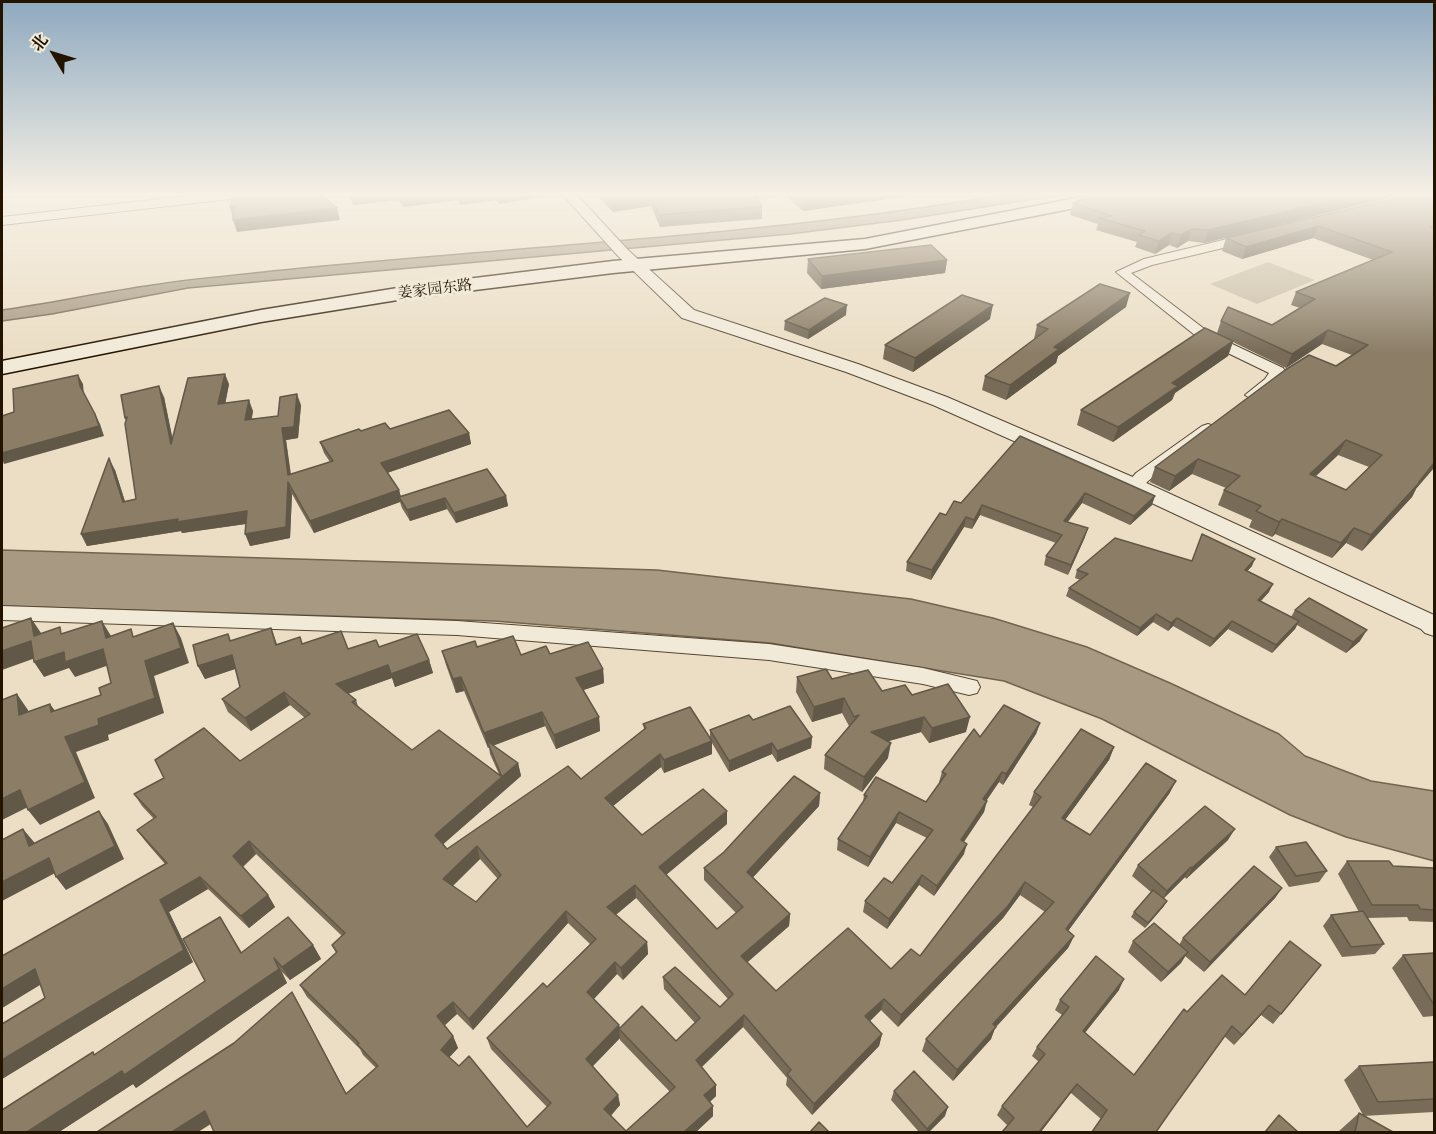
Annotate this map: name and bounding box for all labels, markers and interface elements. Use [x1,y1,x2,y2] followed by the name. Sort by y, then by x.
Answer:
[24,24,84,84] north arrow
[26,30,53,56] text: 北
[397,276,473,304] street label: 姜家园东路

